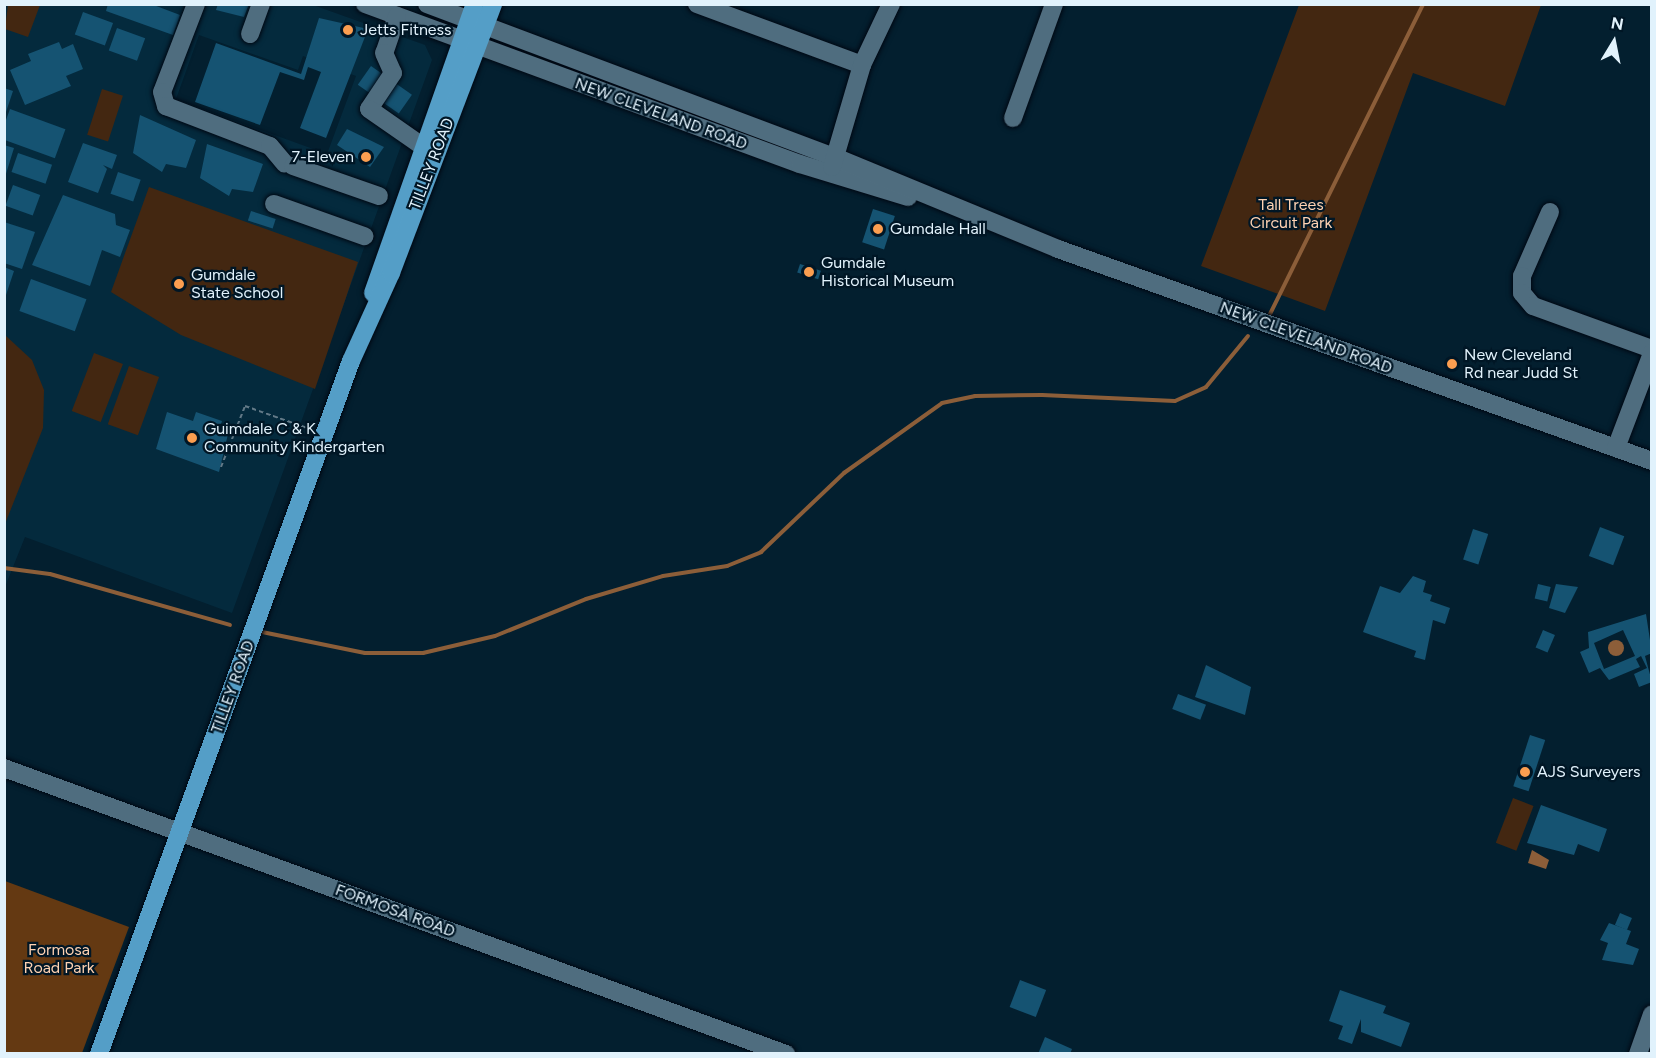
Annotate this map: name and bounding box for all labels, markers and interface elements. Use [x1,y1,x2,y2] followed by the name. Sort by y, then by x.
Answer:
[1584,12,1644,72] north arrow
[1609,13,1625,34] text: N
[360,20,451,40] place label: Jetts Fitness
[341,23,355,37] marker: Jetts Fitness
[572,74,750,154] street label: NEW CLEVELAND ROAD
[406,115,458,213] street label: TILLEY ROAD
[291,147,354,167] place label: 7-Eleven
[359,150,373,164] marker: 7-Eleven
[1250,195,1332,233] park label: Tall Trees Circuit Park
[890,219,986,239] place label: Gumdale Hall
[871,222,885,236] marker: Gumdale Hall
[821,253,954,291] place label: Gumdale Historical Museum
[191,265,283,303] place label: Gumdale State School
[802,265,816,279] marker: Gumdale Historical Museum
[172,277,186,291] marker: Gumdale State School
[1217,298,1395,378] street label: NEW CLEVELAND ROAD
[1464,345,1578,383] place label: New Cleveland Rd near Judd St
[1445,357,1459,371] marker: New Cleveland Rd near Judd St
[204,419,385,457] place label: Guimdale C & K Community Kindergarten
[185,431,199,445] marker: Guimdale C & K Community Kindergarten
[207,638,259,736] street label: TILLEY ROAD
[1537,762,1640,782] place label: AJS Surveyers
[1518,765,1532,779] marker: AJS Surveyers
[333,880,457,942] street label: FORMOSA ROAD
[23,940,95,978] park label: Formosa Road Park

